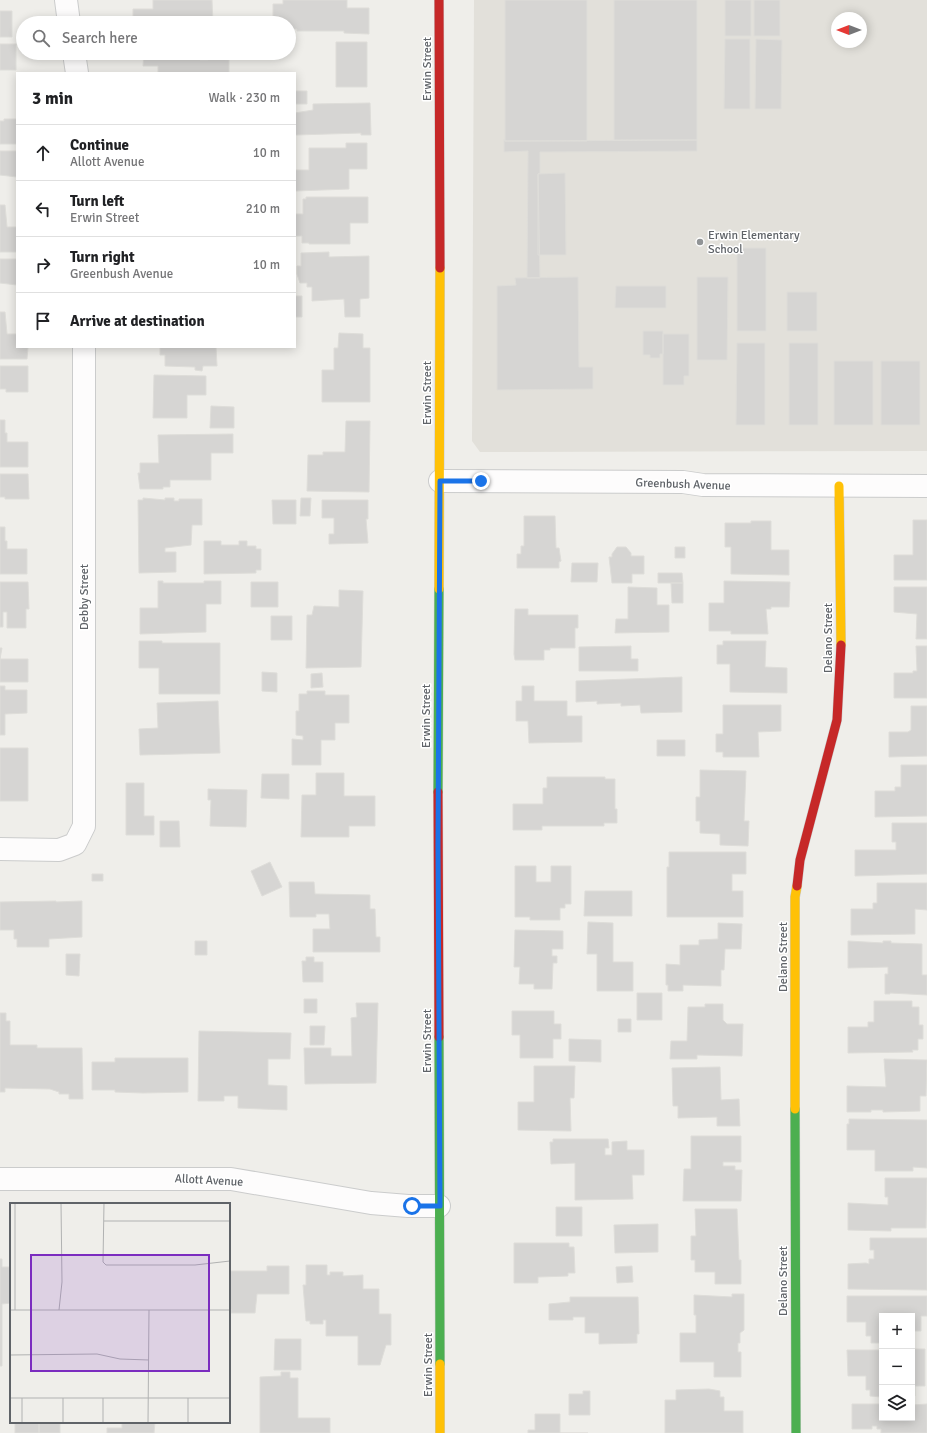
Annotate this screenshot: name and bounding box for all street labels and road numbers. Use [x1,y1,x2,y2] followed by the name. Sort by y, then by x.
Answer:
[420,37,435,101] street label: Erwin Street
[420,361,435,425] street label: Erwin Street
[635,475,731,494] street label: Greenbush Avenue
[77,564,92,630] street label: Debby Street
[821,603,836,673] street label: Delano Street
[419,684,434,748] street label: Erwin Street
[776,922,791,992] street label: Delano Street
[420,1009,435,1073] street label: Erwin Street
[174,1171,244,1190] street label: Allott Avenue
[776,1246,791,1316] street label: Delano Street
[421,1333,436,1397] street label: Erwin Street

